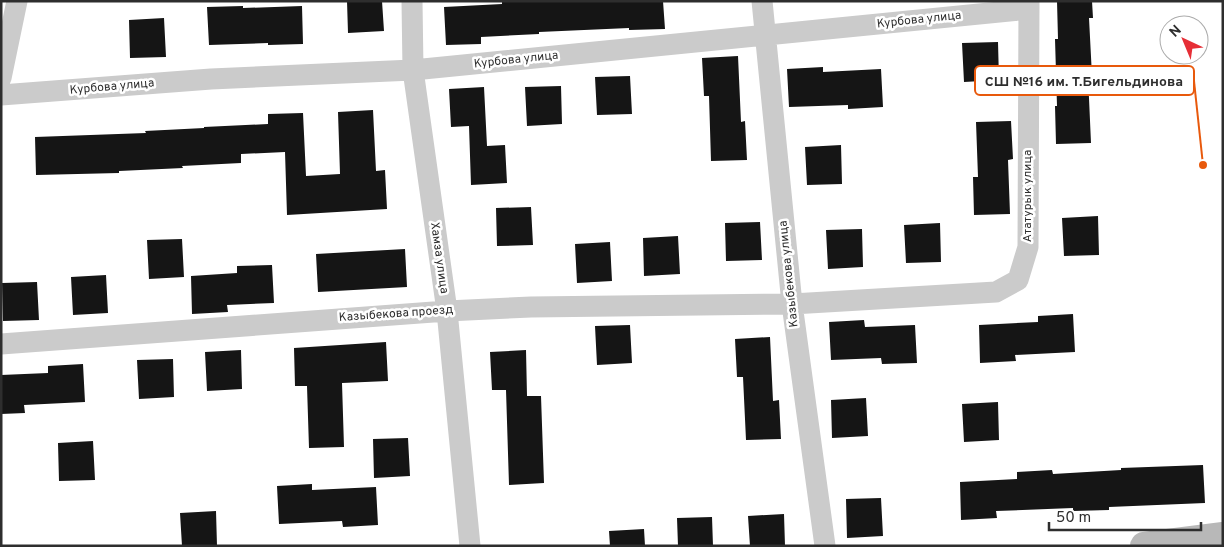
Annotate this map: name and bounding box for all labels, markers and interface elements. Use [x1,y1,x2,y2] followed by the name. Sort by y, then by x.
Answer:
[876,8,962,32] street label: Курбова улица
[1159,15,1209,65] north arrow
[1166,22,1186,41] text: N
[473,48,559,72] street label: Курбова улица
[975,66,1194,95] callout: СШ №16 им. Т.Бигельдинова
[985,74,1183,91] text: СШ №16 им. Т.Бигельдинова
[69,75,155,99] street label: Курбова улица
[1020,150,1036,242] street label: Ататурык улица
[775,220,803,328] street label: Казыбекова улица
[426,221,452,295] street label: Хамза улица
[338,302,454,326] street label: Казыбекова проезд
[1049,500,1202,532] scale bar
[1056,509,1091,528] text: 50 m

